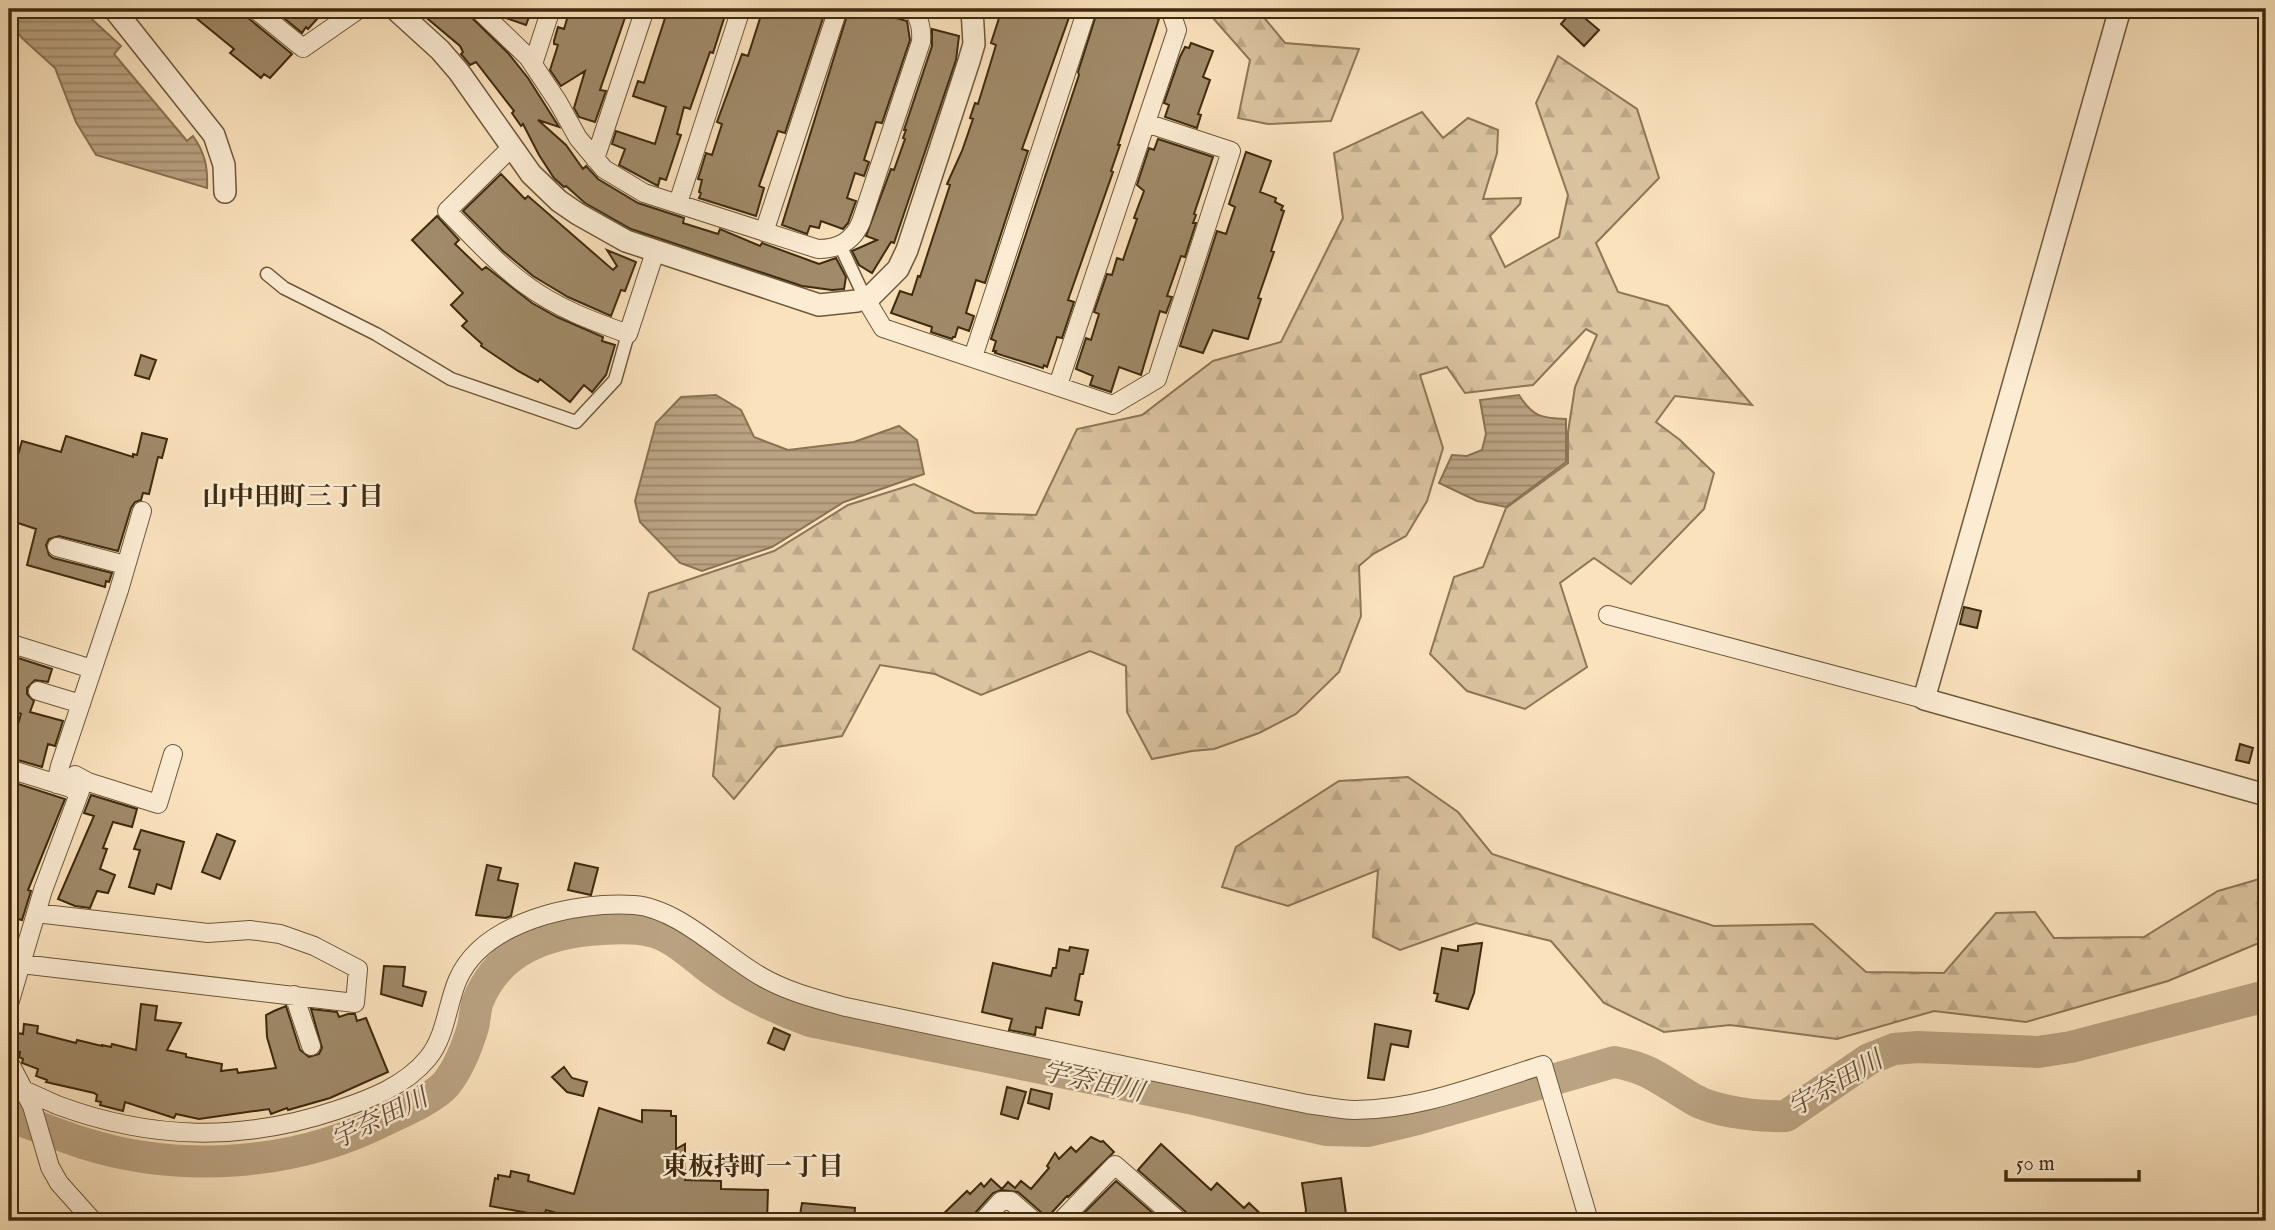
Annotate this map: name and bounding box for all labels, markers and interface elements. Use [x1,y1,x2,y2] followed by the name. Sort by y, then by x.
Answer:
[202,481,384,514] district label: 山中田町三丁目
[1782,1043,1892,1125] water label: 宇奈田川
[1038,1056,1150,1110] water label: 宇奈田川
[326,1080,436,1157] water label: 宇奈田川
[2006,1139,2138,1183] scale bar
[662,1151,844,1184] district label: 東板持町一丁目
[2016,1151,2055,1178] text: 50 m

